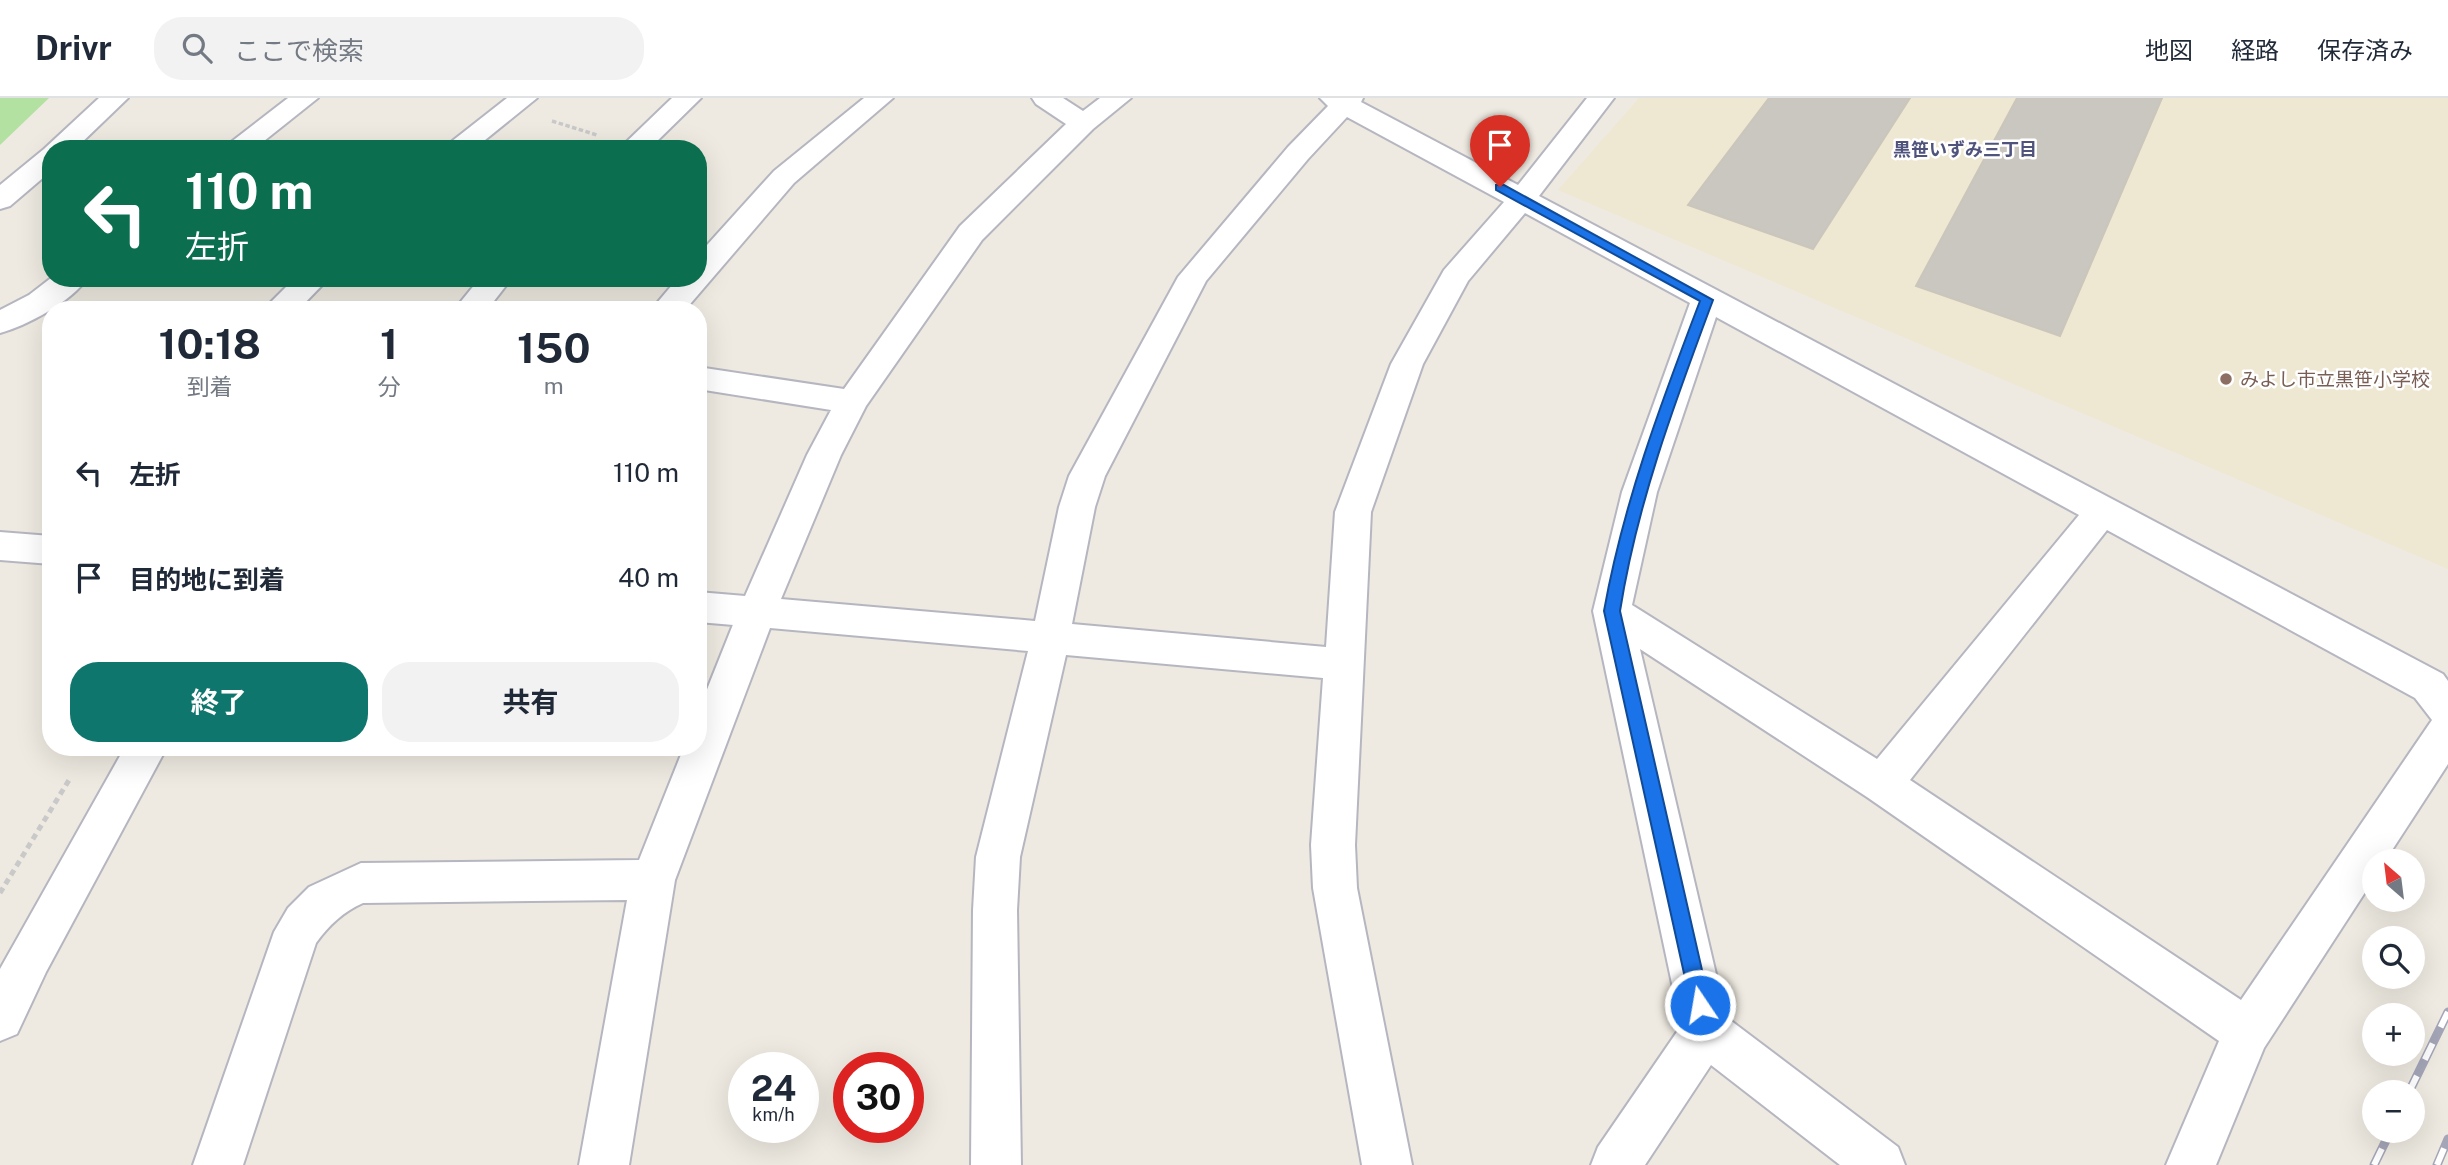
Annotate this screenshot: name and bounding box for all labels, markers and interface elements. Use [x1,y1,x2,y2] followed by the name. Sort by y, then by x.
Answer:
[154,17,644,80] search box
[35,29,112,67] text: Drivr
[178,29,216,67] icon: search
[234,35,364,66] text: ここで検索
[2145,36,2193,64] text: 地図
[2231,36,2279,64] text: 経路
[2317,36,2413,64] text: 保存済み
[1470,115,1530,187] pin
[1481,126,1519,164] icon: arrive
[1893,139,2037,160] district label: 黒笹いずみ三丁目
[185,162,313,220] text: 110 m
[70,168,161,259] icon: left
[185,228,249,265] text: 左折
[159,319,261,368] text: 10:18
[380,319,398,368] text: 1
[517,323,590,372] text: 150
[2240,368,2430,390] place label: みよし市立黒笹小学校
[2218,371,2234,387] marker: みよし市立黒笹小学校
[544,372,564,399] text: m
[187,373,233,400] text: 到着
[378,373,401,400] text: 分
[70,454,108,492] icon: left
[613,457,679,488] text: 110 m
[129,459,181,490] text: 左折
[70,559,108,597] icon: arrive
[618,562,679,593] text: 40 m
[129,564,285,595] text: 目的地に到着
[70,662,368,742] button: 終了
[382,662,679,742] button: 共有
[2362,849,2426,912] north arrow
[2362,849,2425,1143] map controls
[2362,926,2425,989] button: search
[1663,968,1737,1042] position arrow
[2362,1003,2425,1066] button: +
[833,1052,924,1143] speed limit sign: 30
[751,1068,796,1109] text: 24
[2362,1080,2425,1143] button: −
[752,1104,795,1125] text: km/h

